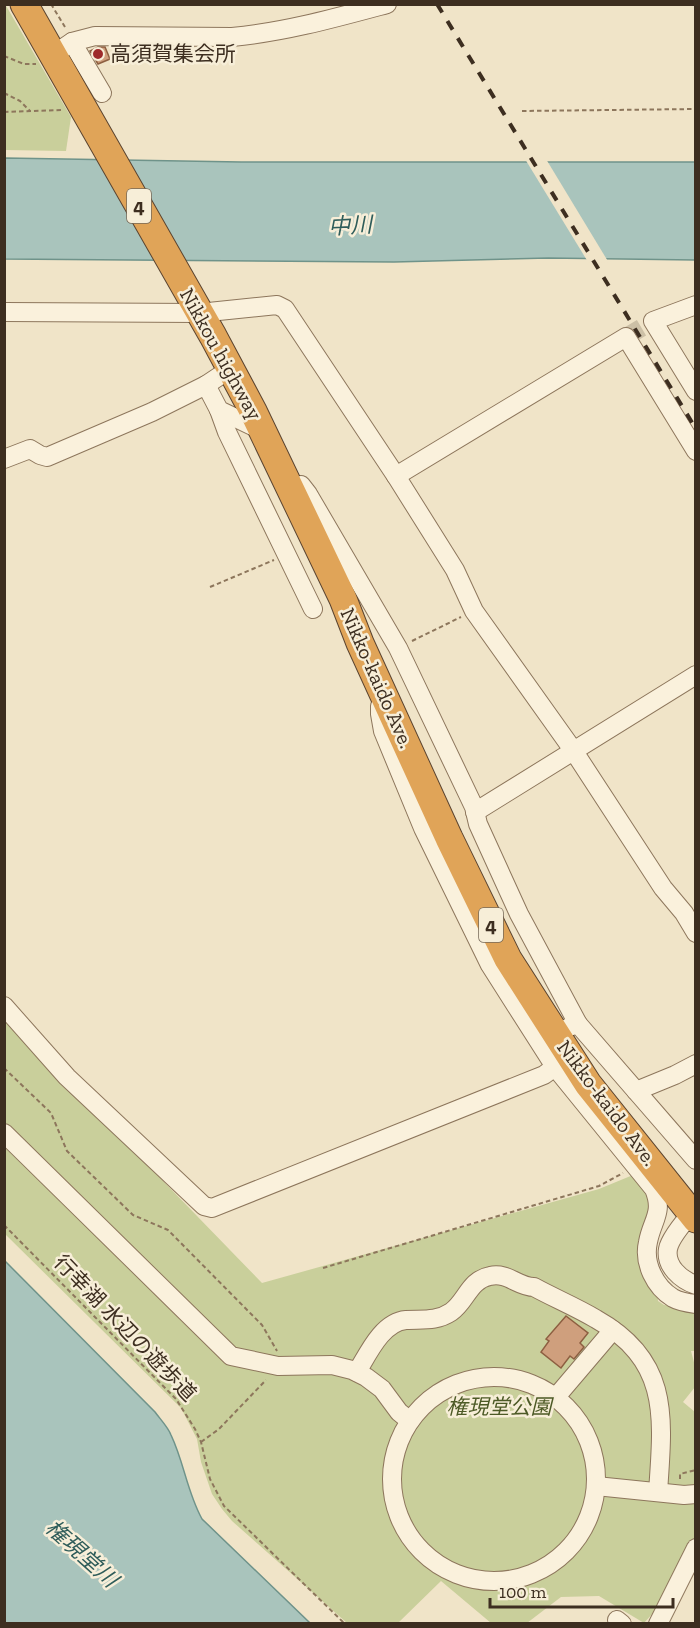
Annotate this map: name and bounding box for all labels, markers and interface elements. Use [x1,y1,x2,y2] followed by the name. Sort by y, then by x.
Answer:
[110,41,236,66] place label: 高須賀集会所
[91,47,105,61] marker: 高須賀集会所
[127,189,151,223] road number: 4
[327,211,375,240] water label: 中川
[175,283,268,424] street label: Nikkou highway
[335,604,420,752] street label: Nikko-kaido Ave.
[479,908,503,942] road number: 4
[552,1035,663,1170] street label: Nikko-kaido Ave.
[49,1249,202,1406] street label: 行幸湖 水辺の遊歩道
[447,1394,554,1419] park label: 権現堂公園
[40,1514,125,1594] water label: 権現堂川
[490,1571,673,1609] scale bar
[499,1581,547,1603] text: 100 m

